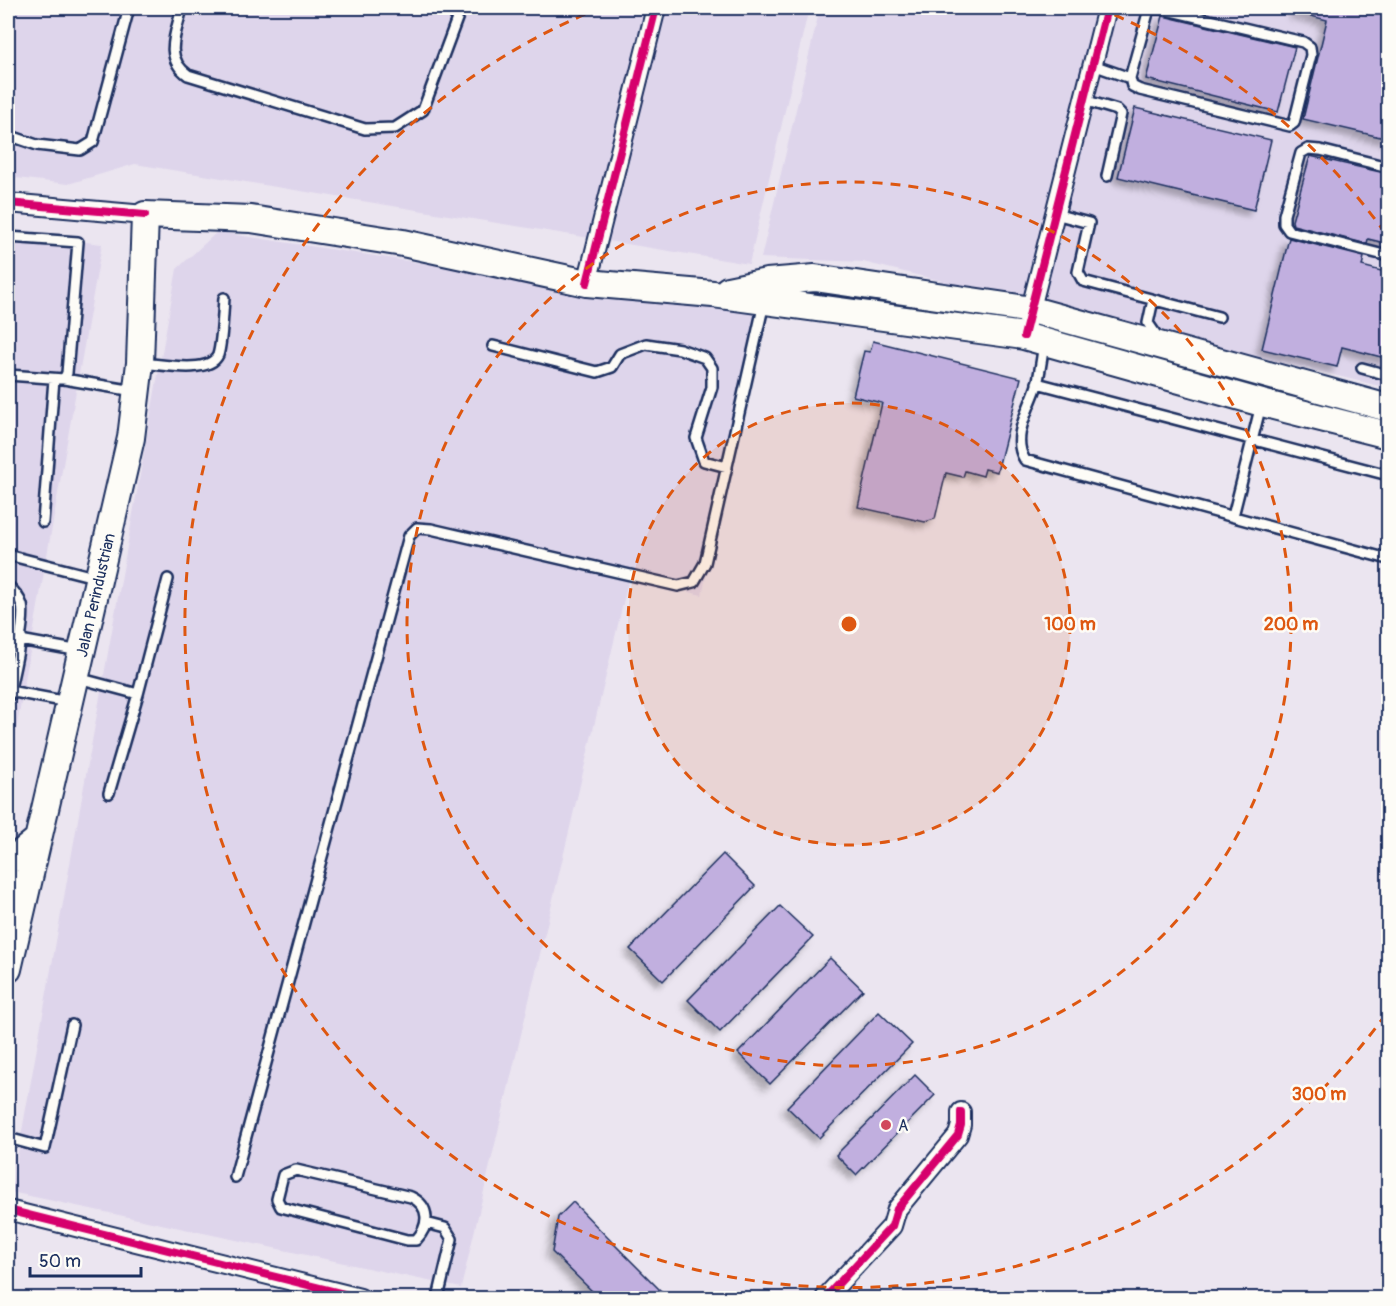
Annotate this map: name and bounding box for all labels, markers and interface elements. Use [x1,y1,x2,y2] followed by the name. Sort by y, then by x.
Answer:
[72,531,120,659] street label: Jalan Perindustrian
[1044,613,1096,636] text: 100 m
[1264,613,1318,636] text: 200 m
[839,614,859,634] centre of rings
[1292,1083,1346,1106] text: 300 m
[898,1116,908,1136] place label: A
[879,1118,893,1132] marker: A
[30,1240,141,1278] scale bar
[39,1250,81,1273] text: 50 m

